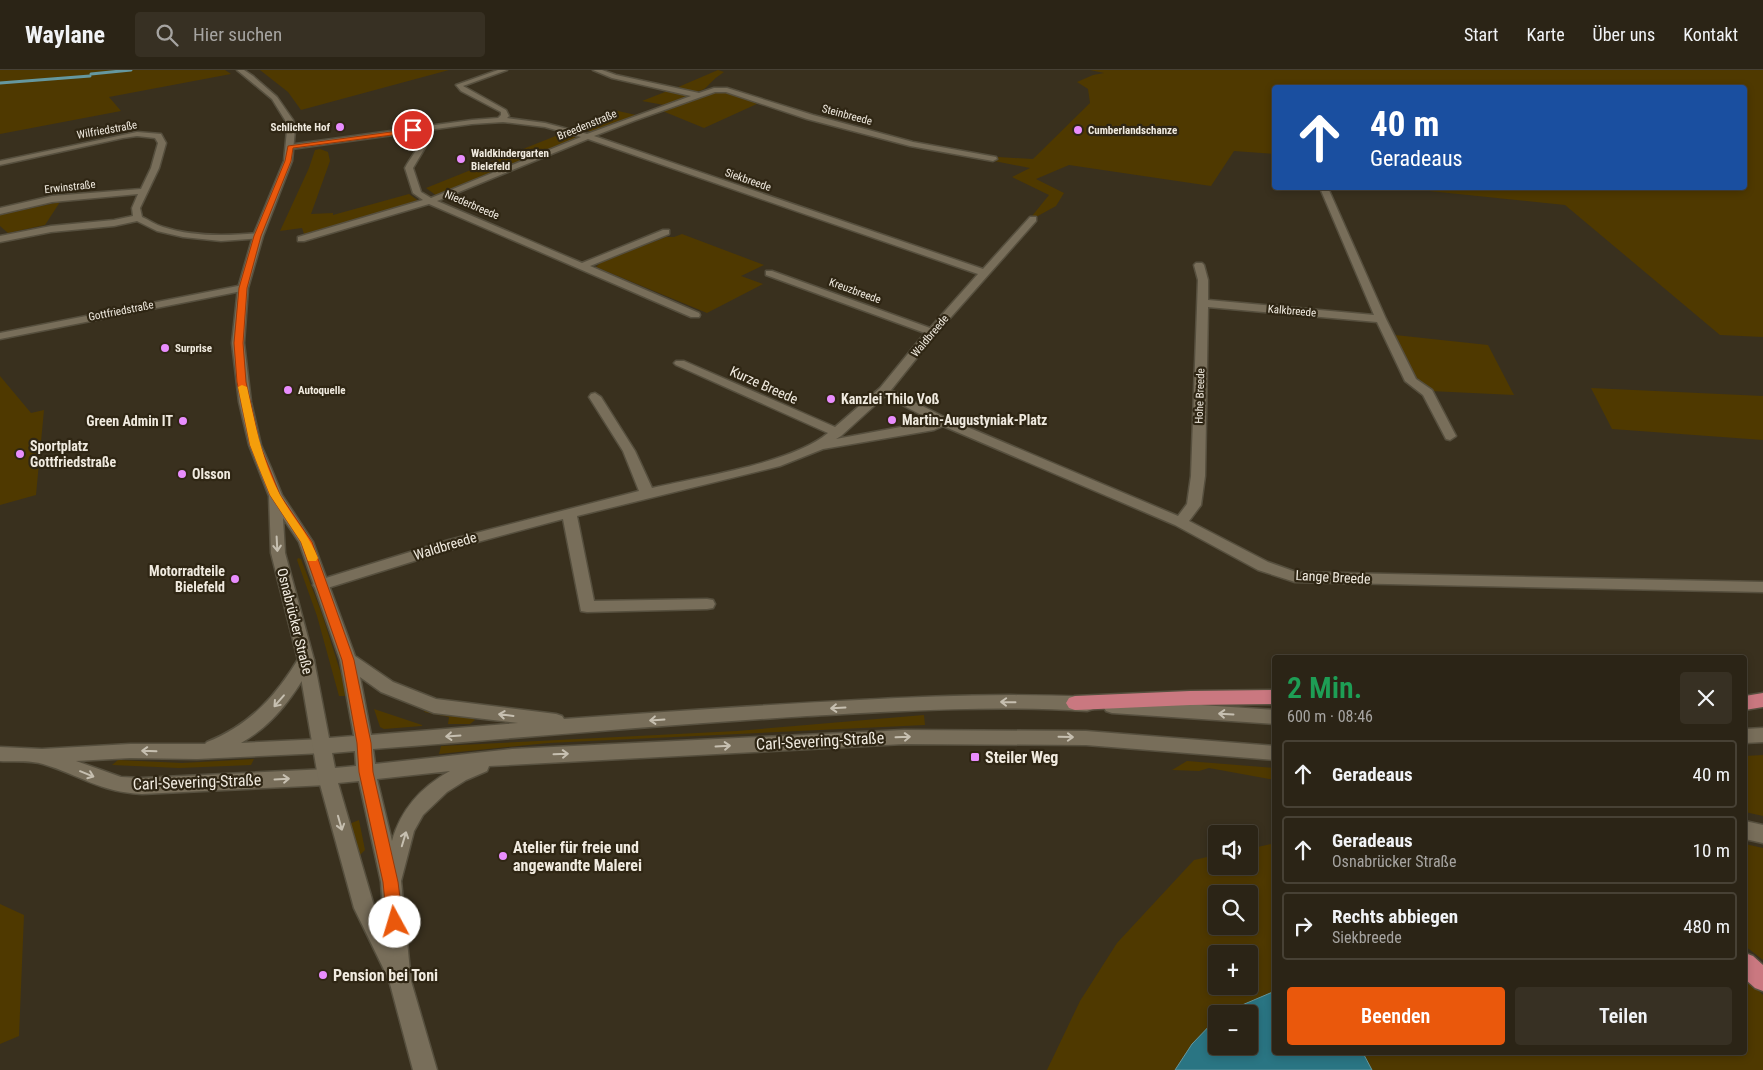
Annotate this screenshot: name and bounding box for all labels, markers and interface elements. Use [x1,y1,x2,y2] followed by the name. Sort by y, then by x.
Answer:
[135,12,485,57] search box
[25,21,105,49] text: Waylane
[153,21,181,49] icon: search
[193,23,282,46] text: Hier suchen
[1464,24,1498,45] text: Start
[1526,24,1565,45] text: Karte
[1593,24,1655,45] text: Über uns
[1683,24,1738,45] text: Kontakt
[820,102,874,128] street label: Steinbreede
[1370,104,1439,145] text: 40 m
[1287,105,1352,170] icon: ahead
[555,107,619,143] street label: Breedenstraße
[392,109,434,151] pin
[399,116,427,144] icon: arrive
[76,118,138,142] street label: Wilfriedstraße
[271,121,330,134] place label: Schlichte Hof
[334,121,346,133] marker: Schlichte Hof
[1072,124,1084,136] marker: Cumberlandschanze
[1088,124,1177,137] place label: Cumberlandschanze
[1370,146,1463,171] text: Geradeaus
[471,147,549,173] place label: Waldkindergarten Bielefeld
[455,153,467,165] marker: Waldkindergarten Bielefeld
[723,166,773,194] street label: Siekbreede
[44,178,96,196] street label: Erwinstraße
[443,188,501,222] street label: Niederbreede
[827,276,883,306] street label: Kreuzbreede
[87,298,155,324] street label: Gottfriedstraße
[1267,302,1317,320] street label: Kalkbreede
[909,312,951,360] street label: Waldbreede
[159,342,171,354] marker: Surprise
[175,342,212,355] place label: Surprise
[728,363,801,407] street label: Kurze Breede
[1193,368,1207,424] street label: Hohe Breede
[282,384,294,396] marker: Autoquelle
[298,384,346,397] place label: Autoquelle
[841,391,940,407] place label: Kanzlei Thilo Voß
[825,393,837,405] marker: Kanzlei Thilo Voß
[902,412,1047,428] place label: Martin-Augustyniak-Platz
[86,413,173,429] place label: Green Admin IT
[886,414,898,426] marker: Martin-Augustyniak-Platz
[177,415,189,427] marker: Green Admin IT
[30,438,117,470] place label: Sportplatz Gottfriedstraße
[14,448,26,460] marker: Sportplatz Gottfriedstraße
[192,466,231,482] place label: Olsson
[176,468,188,480] marker: Olsson
[412,529,479,563] street label: Waldbreede
[273,536,282,552] one-way arrow
[149,563,225,595] place label: Motorradteile Bielefeld
[274,566,316,676] street label: Osnabrücker Straße
[1295,567,1371,587] street label: Lange Breede
[229,573,241,585] marker: Motorradteile Bielefeld
[1287,670,1362,705] text: 2 Min.
[1680,672,1732,724] button: close
[274,694,285,707] one-way arrow
[1001,697,1017,707] one-way arrow
[830,703,846,712] one-way arrow
[1287,707,1373,726] text: 600 m · 08:46
[498,710,514,720] one-way arrow
[1219,710,1235,719] one-way arrow
[649,715,665,724] one-way arrow
[755,728,885,754] street label: Carl-Severing-Straße
[446,731,462,741] one-way arrow
[894,732,911,742] one-way arrow
[1057,733,1073,742] one-way arrow
[715,741,731,750] one-way arrow
[141,746,157,756] one-way arrow
[985,748,1058,767] place label: Steiler Weg
[553,750,569,759] one-way arrow
[969,751,981,763] marker: Steiler Weg
[1289,760,1317,788] icon: ahead
[1332,763,1413,786] text: Geradeaus
[1693,763,1730,786] text: 40 m
[79,769,94,779] one-way arrow
[132,770,262,794] street label: Carl-Severing-Straße
[274,774,290,783] one-way arrow
[336,815,346,831] one-way arrow
[1208,825,1258,1055] map controls
[1208,825,1258,875] button: sound
[1332,829,1413,852] text: Geradeaus
[399,832,409,848] one-way arrow
[1289,836,1317,864] icon: ahead
[513,838,642,875] place label: Atelier für freie und angewandte Malerei
[1693,839,1730,862] text: 10 m
[497,850,509,862] marker: Atelier für freie und angewandte Malerei
[1332,852,1456,871] text: Osnabrücker Straße
[1208,885,1258,935] button: search
[368,895,420,947] position arrow
[1332,905,1458,928] text: Rechts abbiegen
[1289,912,1317,940] icon: right
[1683,915,1730,938] text: 480 m
[1332,928,1402,947] text: Siekbreede
[1208,945,1258,995] button: +
[333,966,438,985] place label: Pension bei Toni
[317,969,329,981] marker: Pension bei Toni
[1287,987,1505,1045] button: Beenden
[1515,987,1732,1045] button: Teilen
[1208,1005,1258,1055] button: −

